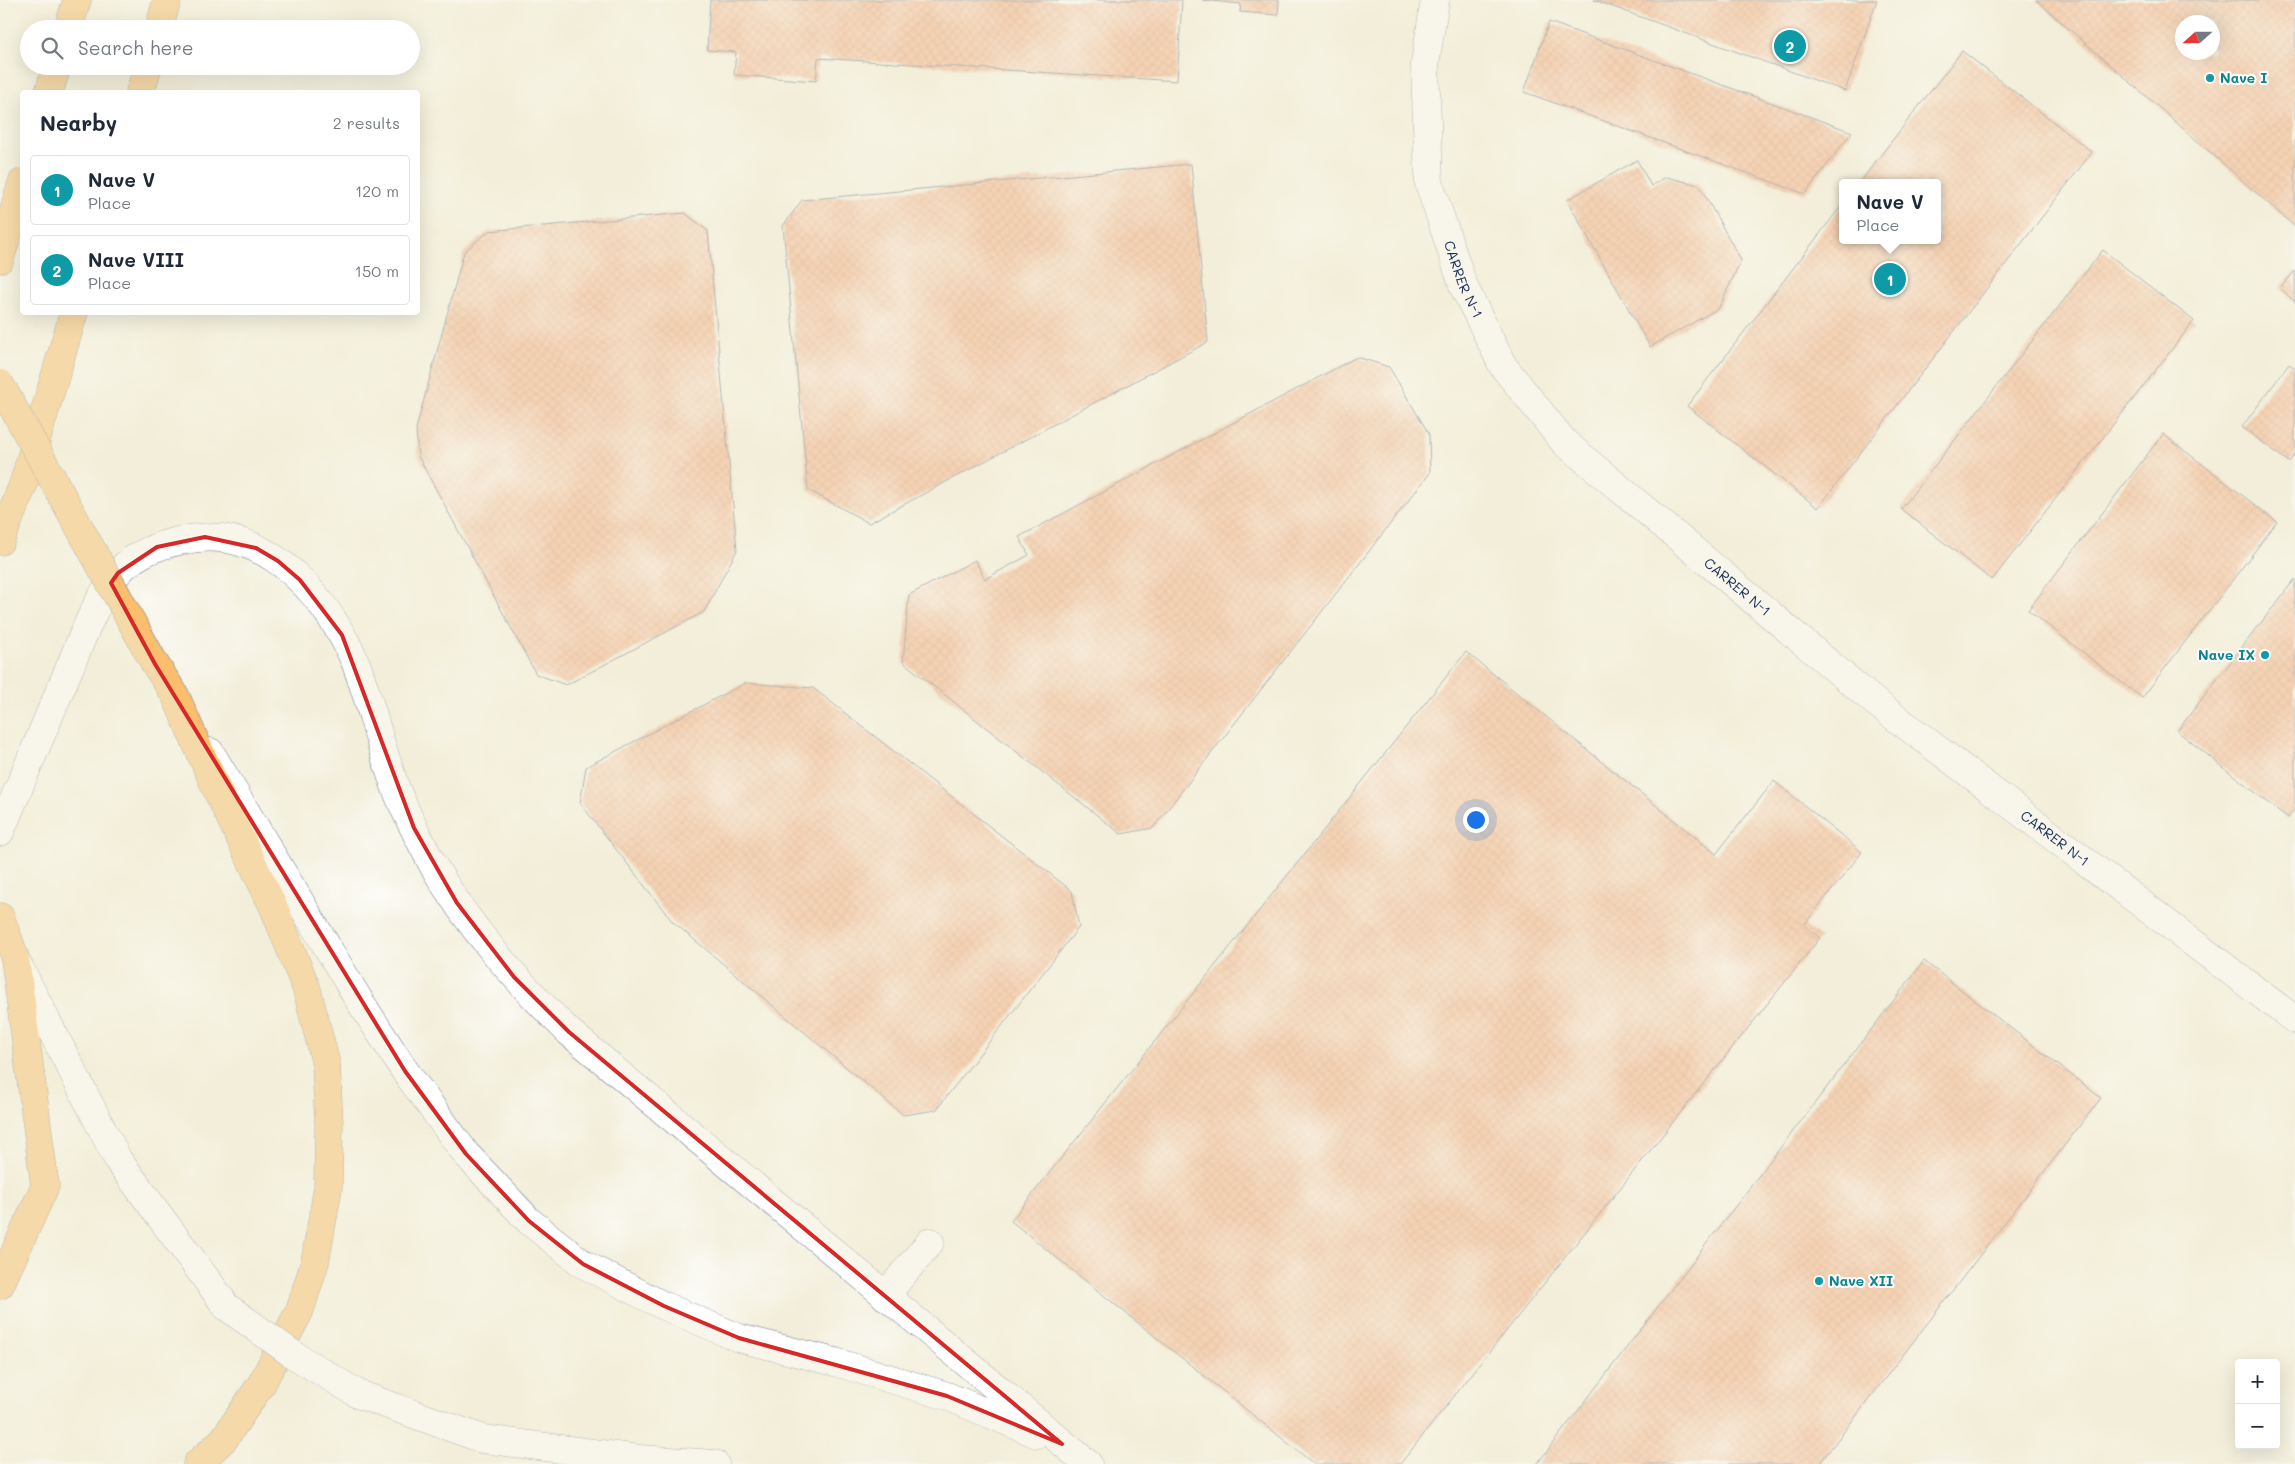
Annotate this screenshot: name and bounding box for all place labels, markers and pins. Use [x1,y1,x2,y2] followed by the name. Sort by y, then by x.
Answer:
[1774,27,1806,65] pin: 2
[2220,68,2267,87] place label: Nave I
[2204,72,2216,84] marker: Nave I
[1874,260,1906,298] pin: 1
[2198,645,2255,664] place label: Nave IX
[2259,649,2271,661] marker: Nave IX
[1829,1271,1893,1290] place label: Nave XII
[1813,1275,1825,1287] marker: Nave XII

